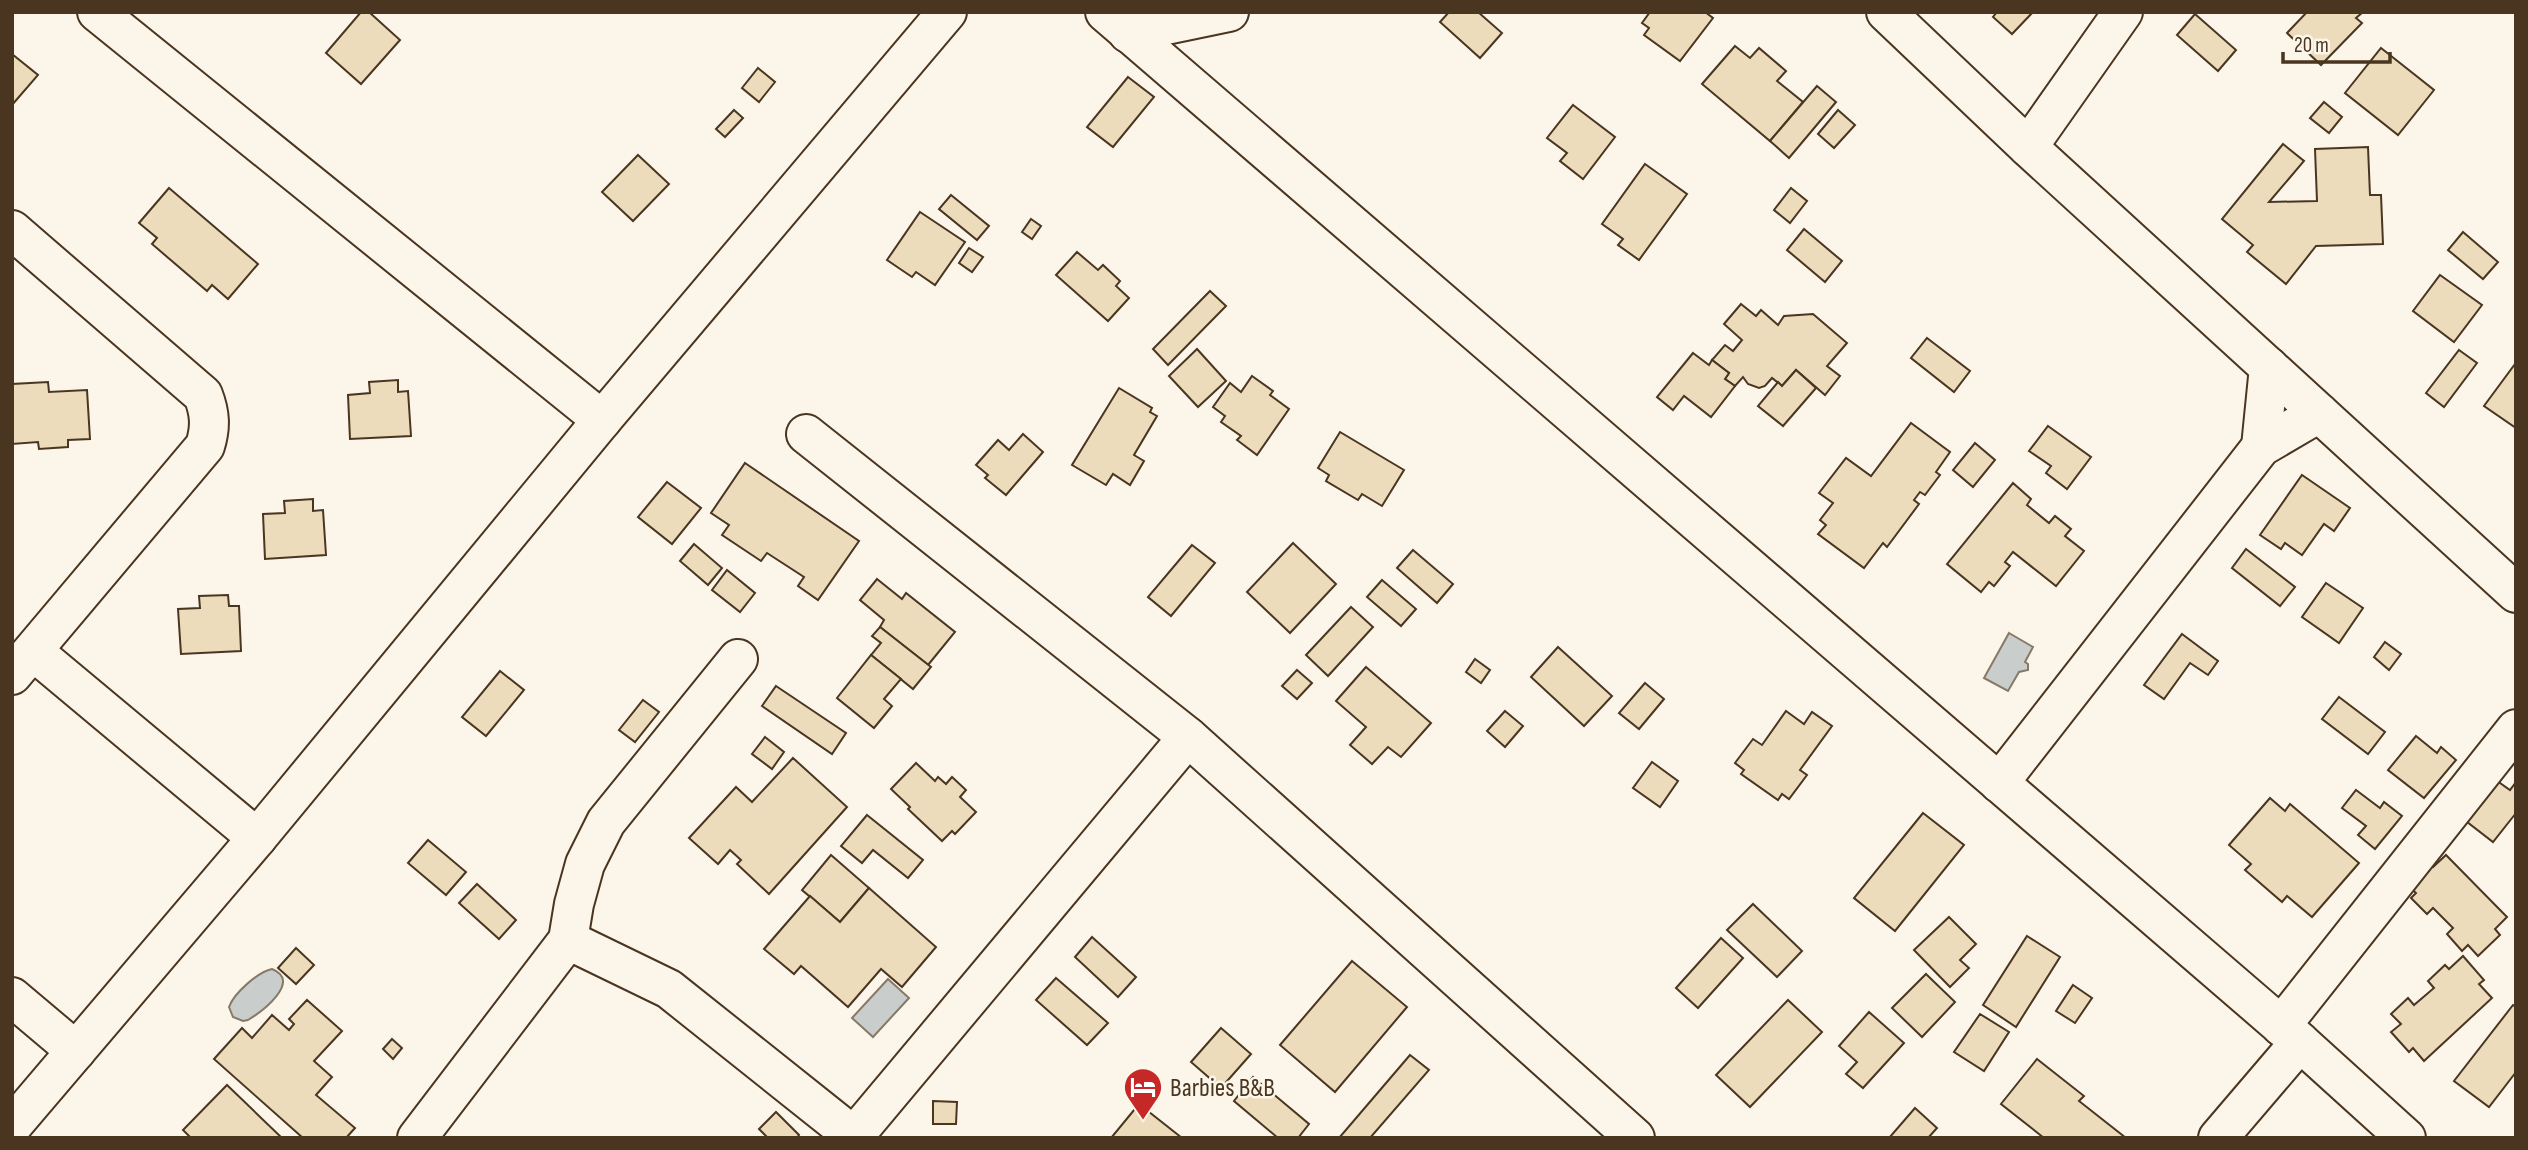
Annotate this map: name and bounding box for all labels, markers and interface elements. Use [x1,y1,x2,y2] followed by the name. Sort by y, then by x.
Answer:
[2283,21,2390,65] scale bar
[2294,33,2329,58] text: 20 m
[1122,1066,1164,1121] hotel icon: Barbies B&B
[1170,1073,1275,1104] place label: Barbies B&B

